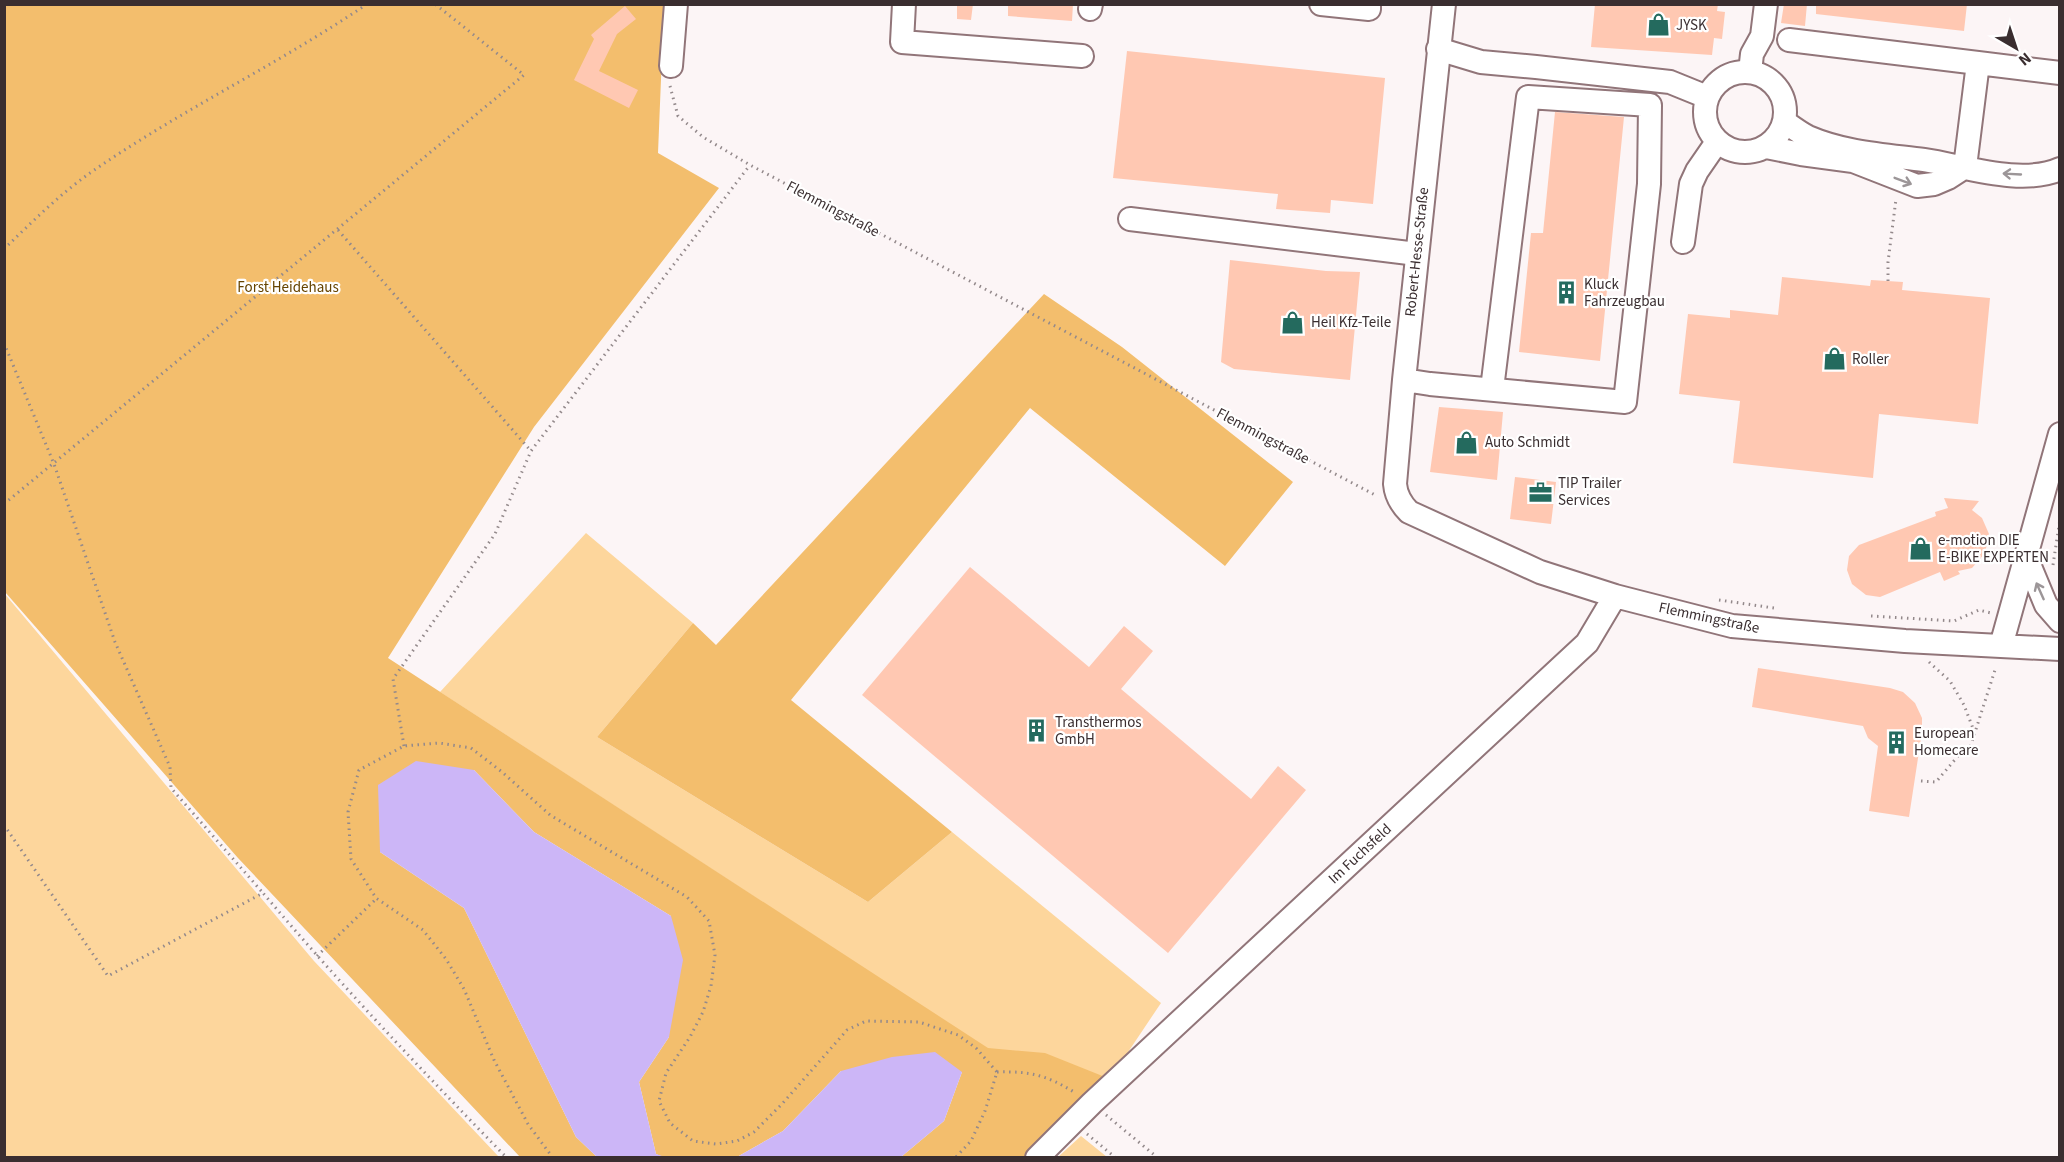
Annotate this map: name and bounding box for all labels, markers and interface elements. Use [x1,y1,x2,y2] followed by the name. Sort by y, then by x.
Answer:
[1645,12,1671,38] shop icon: JYSK
[1676,15,1707,36] place label: JYSK
[1986,18,2046,78] north arrow
[2014,47,2036,71] text: N
[2003,168,2023,179] one-way arrow
[783,176,883,242] street label: Flemmingstraße
[1893,176,1912,187] one-way arrow
[1400,186,1434,318] street label: Robert-Hesse-Straße
[1584,274,1665,312] place label: Kluck Fahrzeugbau
[237,277,339,298] park label: Forst Heidehaus
[1553,280,1579,306] building icon: Kluck Fahrzeugbau
[1280,309,1306,335] shop icon: Heil Kfz-Teile
[1311,312,1391,333] place label: Heil Kfz-Teile
[1821,346,1847,372] shop icon: Roller
[1852,349,1890,370] place label: Roller
[1213,403,1313,469] street label: Flemmingstraße
[1454,429,1480,455] shop icon: Auto Schmidt
[1485,432,1570,453] place label: Auto Schmidt
[1558,473,1622,511] place label: TIP Trailer Services
[1527,479,1553,505] office icon: TIP Trailer Services
[1938,530,2049,568] place label: e-motion DIE E-BIKE EXPERTEN
[1907,536,1933,562] shop icon: e-motion DIE E-BIKE EXPERTEN
[2034,582,2045,600] one-way arrow
[1657,597,1761,639] street label: Flemmingstraße
[1055,712,1142,750] place label: Transthermos GmbH
[1024,718,1050,744] building icon: Transthermos GmbH
[1914,723,1979,761] place label: European Homecare
[1883,729,1909,755] building icon: European Homecare
[1324,819,1396,889] street label: Im Fuchsfeld

